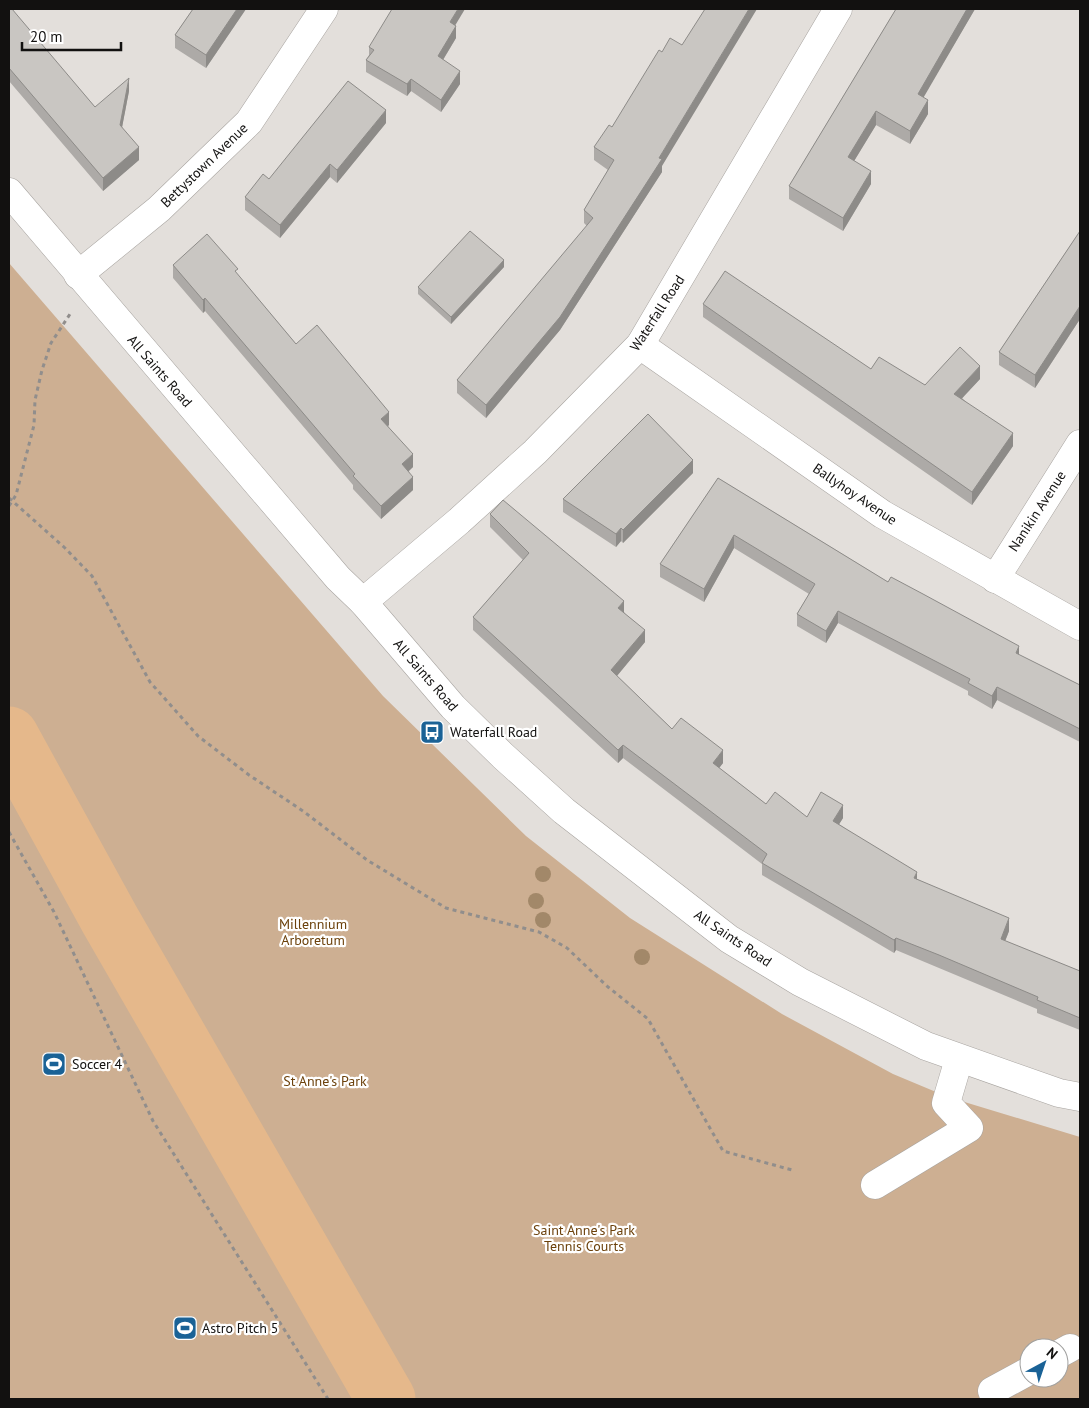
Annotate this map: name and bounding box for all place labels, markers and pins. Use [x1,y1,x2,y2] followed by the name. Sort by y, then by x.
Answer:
[419,719,445,745] bus stop icon: Waterfall Road
[450,723,537,741] place label: Waterfall Road
[41,1051,67,1077] sports icon: Soccer 4
[72,1055,123,1073] place label: Soccer 4
[172,1315,198,1341] sports icon: Astro Pitch 5
[202,1319,278,1337] place label: Astro Pitch 5

